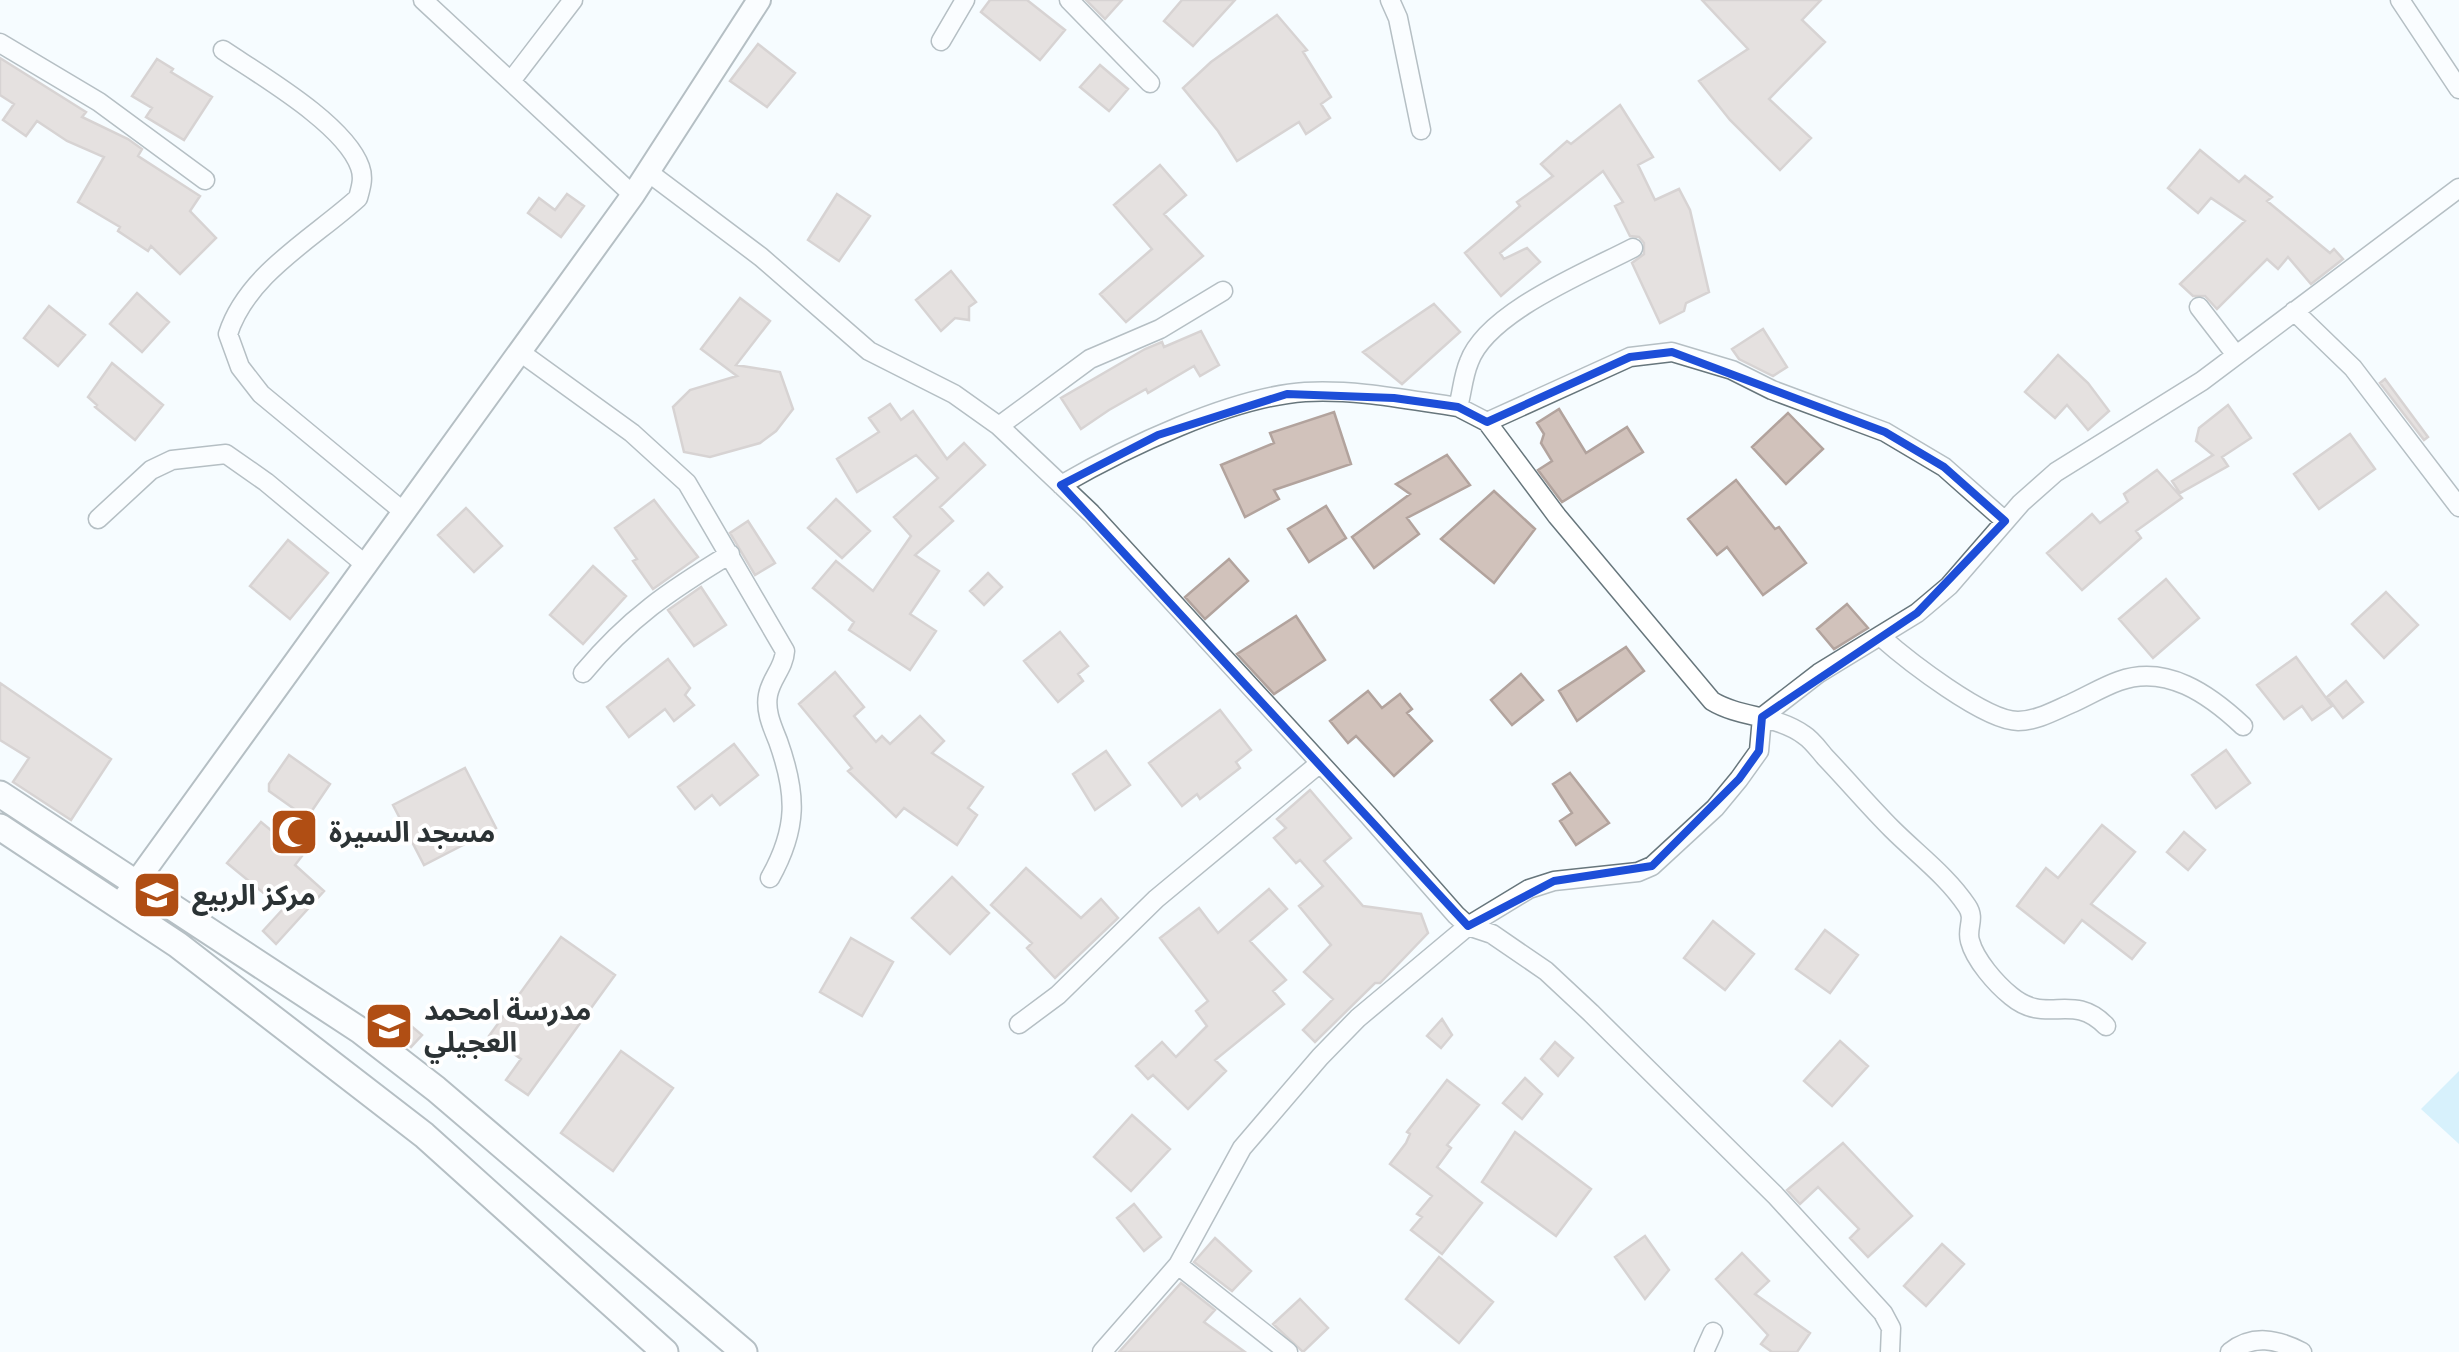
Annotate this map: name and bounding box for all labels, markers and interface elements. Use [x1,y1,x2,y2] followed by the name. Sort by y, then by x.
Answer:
[268,806,320,858] mosque icon: مسجد السيرة
[329,814,495,850] place label: مسجد السيرة
[131,869,183,921] school or university icon: مركز الربيع
[192,877,316,916] place label: مركز الربيع
[424,992,591,1064] place label: مدرسة امحمد العجيلي
[363,1000,415,1052] school or university icon: مدرسة امحمد العجيلي

